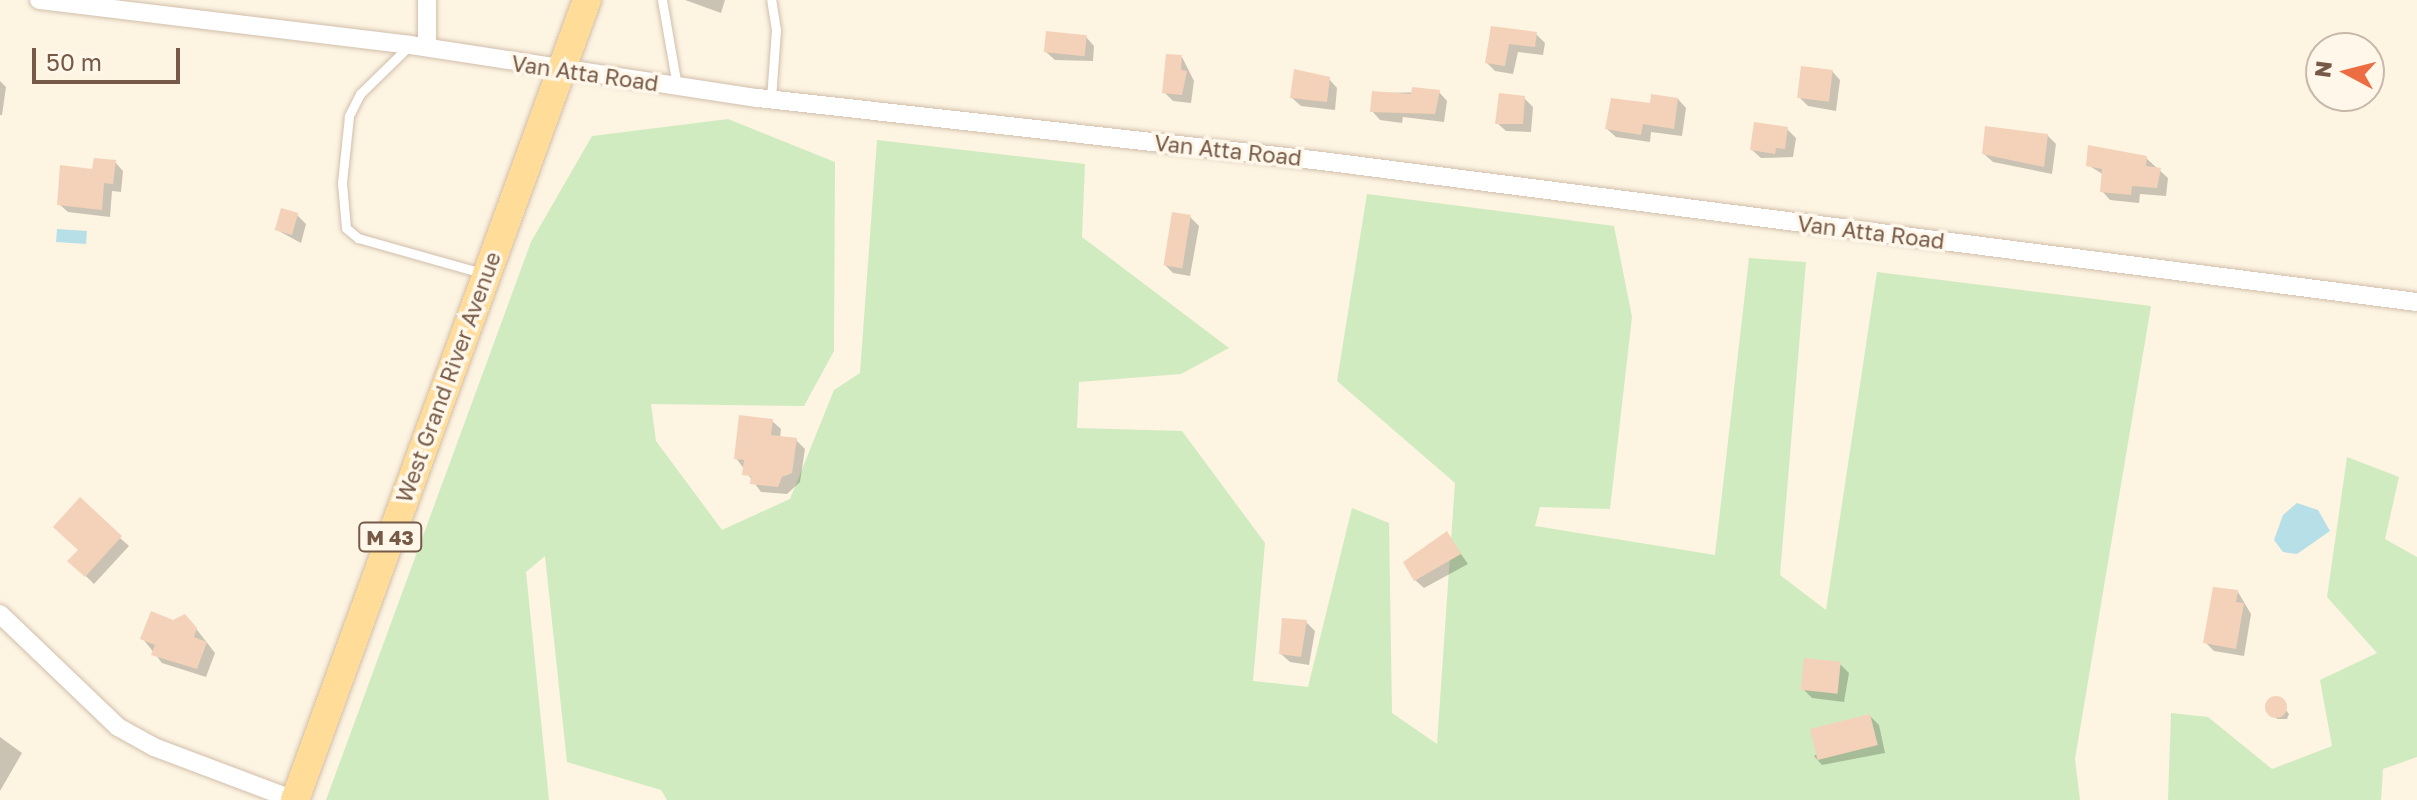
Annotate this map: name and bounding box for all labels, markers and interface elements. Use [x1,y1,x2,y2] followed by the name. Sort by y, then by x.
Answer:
[36,32,184,82] scale bar
[2305,32,2385,112] north arrow
[46,47,102,76] text: 50 m
[510,50,660,96] street label: Van Atta Road
[2308,59,2337,79] text: N
[1153,129,1303,171] street label: Van Atta Road
[1796,210,1946,254] street label: Van Atta Road
[390,248,506,506] street label: West Grand River Avenue
[358,521,422,553] road number: M 43

